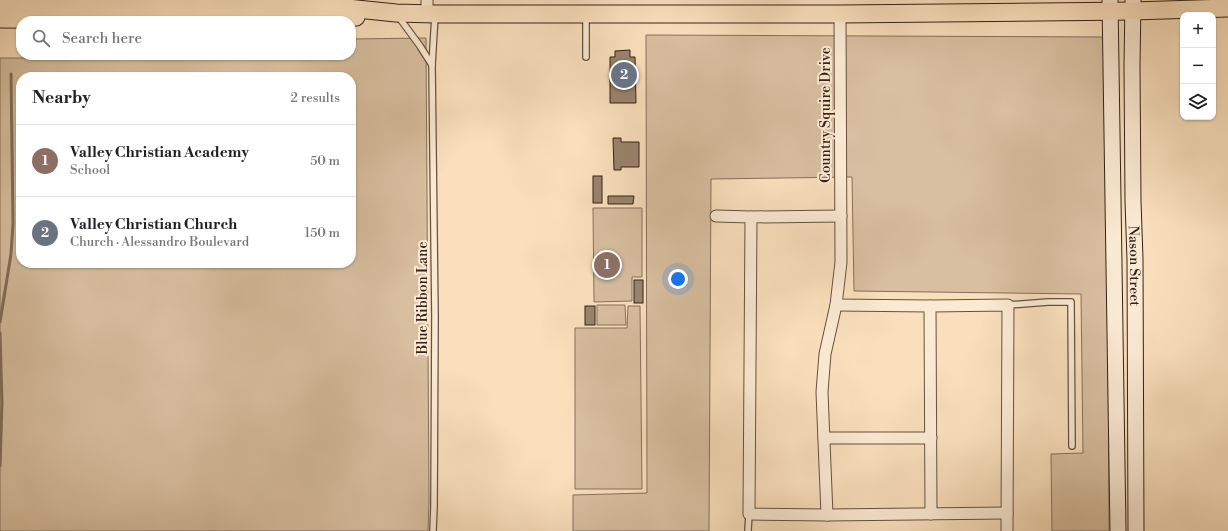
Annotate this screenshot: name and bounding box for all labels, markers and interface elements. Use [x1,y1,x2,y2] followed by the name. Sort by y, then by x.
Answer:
[1180,12,1216,120] map controls
[1180,12,1216,48] button: +
[16,16,356,60] search box
[30,27,52,49] icon: search
[62,29,142,48] text: Search here
[817,47,835,183] street label: Country Squire Drive
[1180,48,1216,84] button: −
[611,60,637,90] pin: 2
[1180,84,1216,120] button: layers
[32,87,91,109] text: Nearby
[291,90,340,106] text: 2 results
[70,143,249,162] text: Valley Christian Academy
[42,153,48,169] text: 1
[310,153,340,169] text: 50 m
[70,162,110,178] text: School
[70,215,237,234] text: Valley Christian Church
[41,225,49,241] text: 2
[305,225,340,241] text: 150 m
[1124,225,1143,306] street label: Nason Street
[70,234,249,250] text: Church · Alessandro Boulevard
[414,241,432,356] street label: Blue Ribbon Lane
[594,250,620,280] pin: 1
[668,269,688,289] your location

